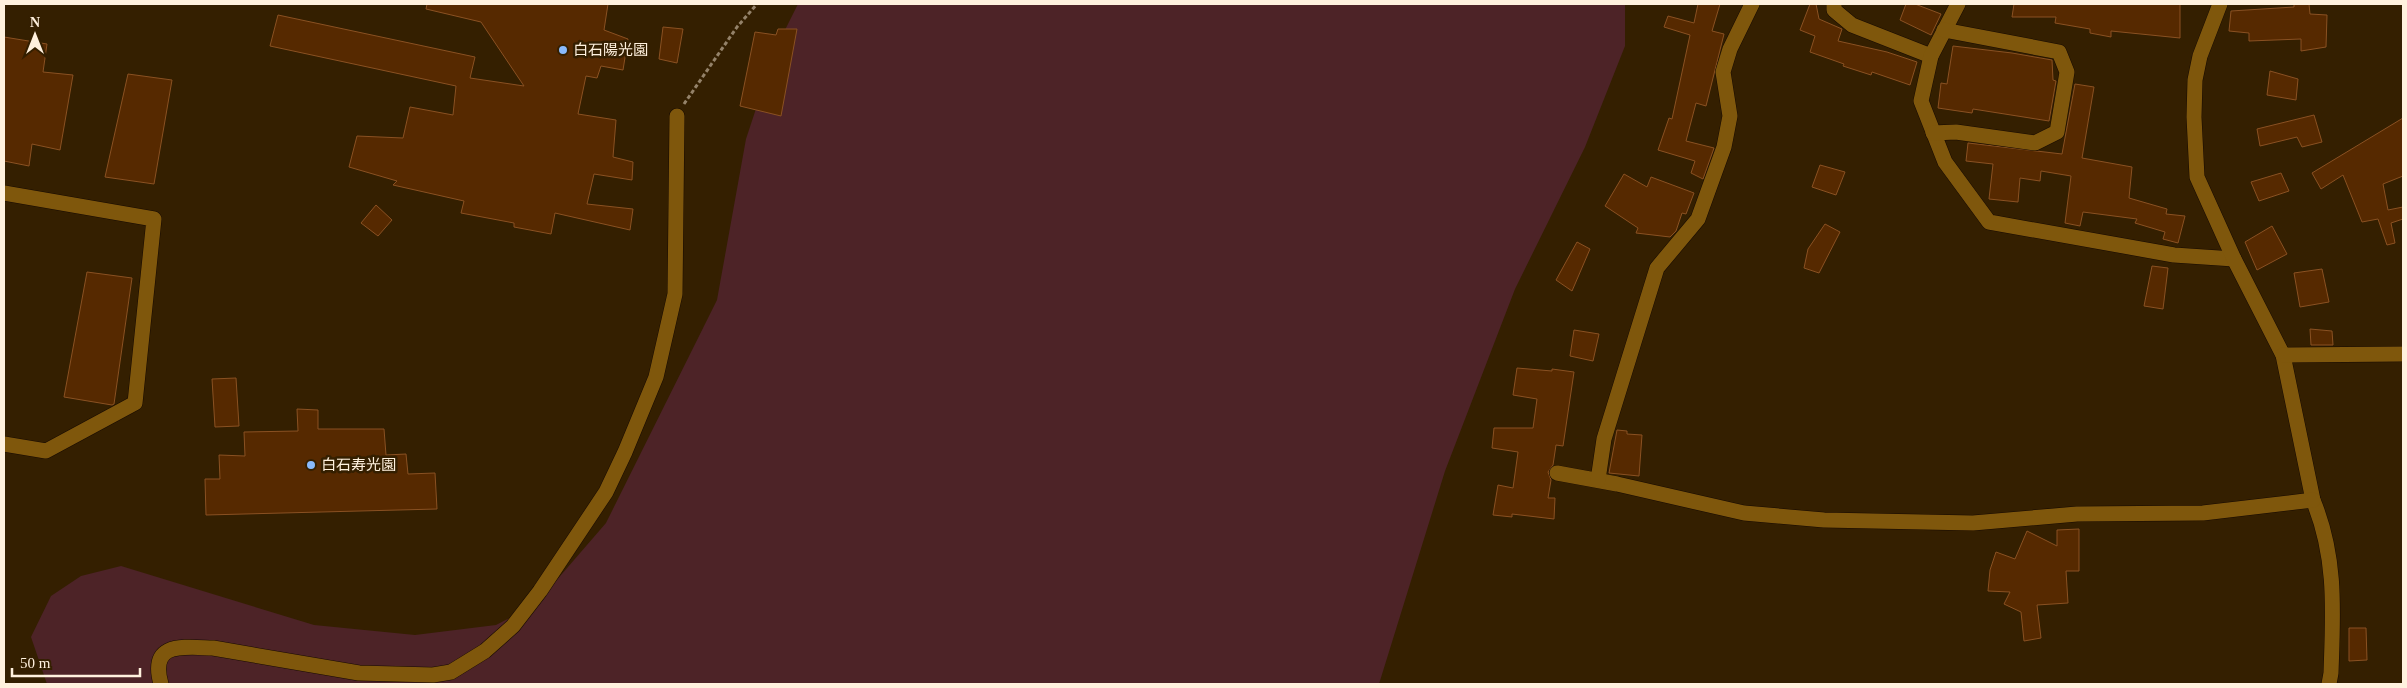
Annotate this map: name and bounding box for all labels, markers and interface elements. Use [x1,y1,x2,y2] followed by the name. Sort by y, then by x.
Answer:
[10,10,60,60] north arrow
[30,15,40,30] text: N
[573,42,648,58] place label: 白石陽光園
[557,44,569,56] marker: 白石陽光園
[321,457,396,473] place label: 白石寿光園
[305,459,317,471] marker: 白石寿光園
[12,646,140,678] scale bar
[20,655,51,671] text: 50 m

